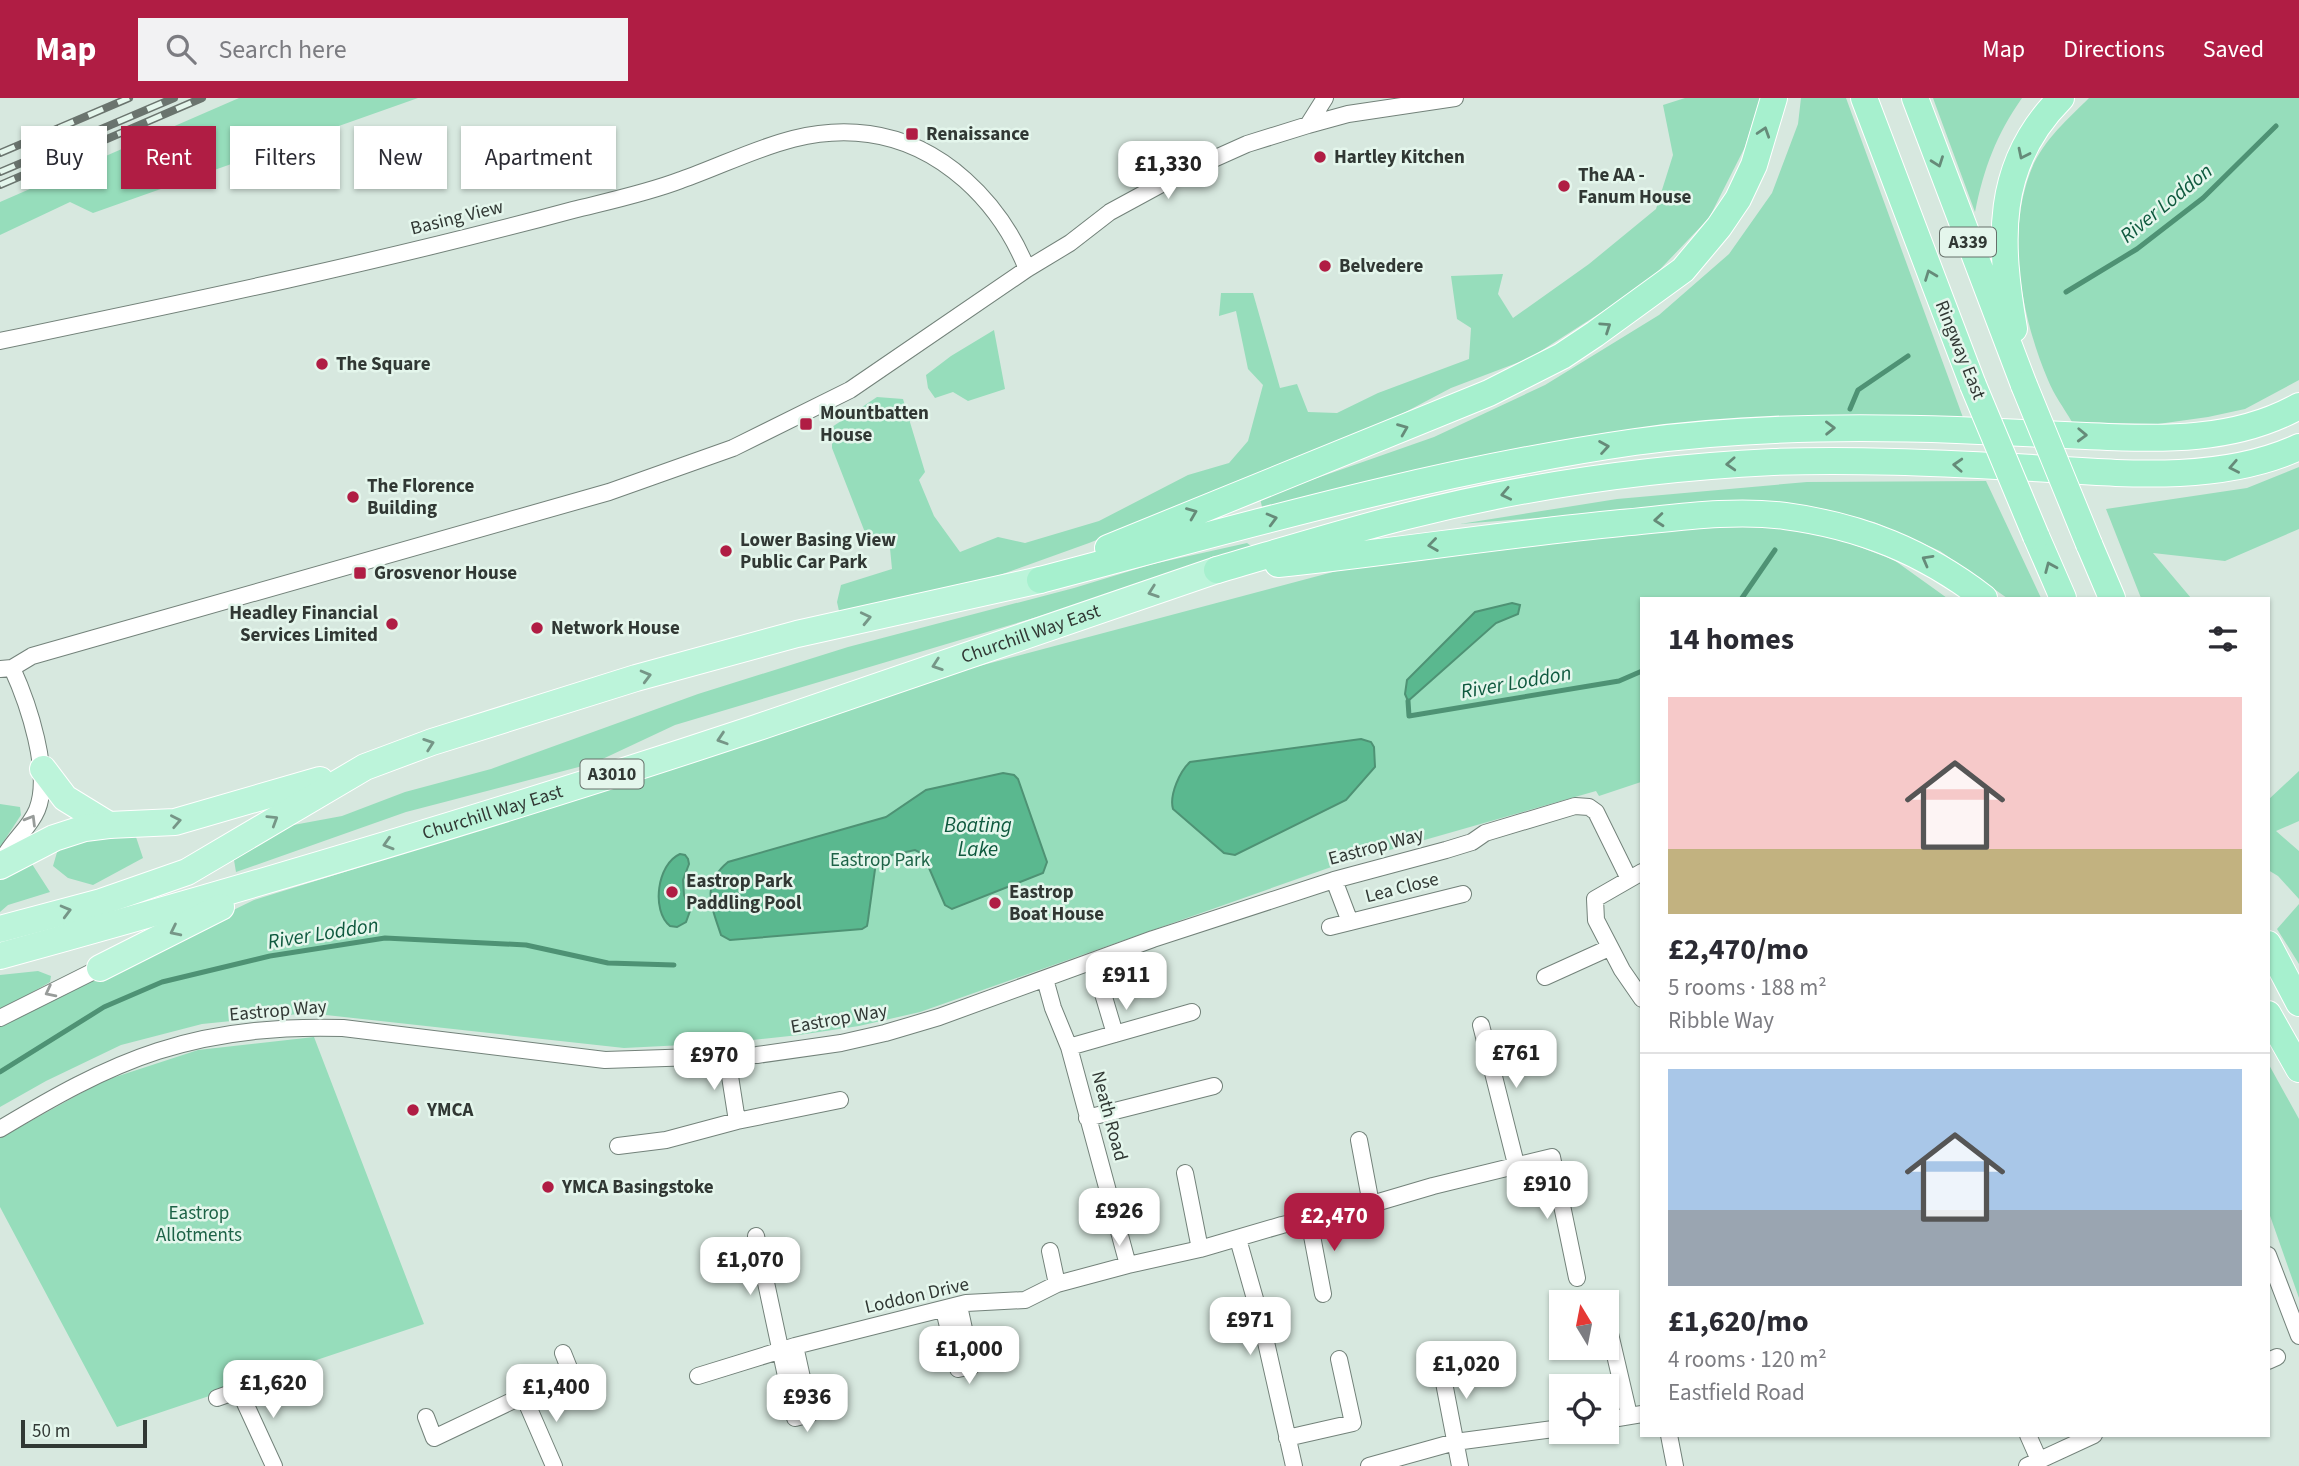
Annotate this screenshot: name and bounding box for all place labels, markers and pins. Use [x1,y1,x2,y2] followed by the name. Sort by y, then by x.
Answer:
[926,121,1030,148] place label: Renaissance
[904,126,920,142] marker: Renaissance
[1111,141,1225,201] pin: £1,330
[1334,144,1465,171] place label: Hartley Kitchen
[1312,149,1328,165] marker: Hartley Kitchen
[1578,162,1692,211] place label: The AA - Fanum House
[1556,178,1572,194] marker: The AA - Fanum House
[1339,253,1423,280] place label: Belvedere
[1317,258,1333,274] marker: Belvedere
[336,351,431,378] place label: The Square
[314,356,330,372] marker: The Square
[820,400,929,449] place label: Mountbatten House
[798,416,814,432] marker: Mountbatten House
[367,473,474,522] place label: The Florence Building
[345,489,361,505] marker: The Florence Building
[740,527,896,576] place label: Lower Basing View Public Car Park
[718,543,734,559] marker: Lower Basing View Public Car Park
[374,560,517,587] place label: Grosvenor House
[352,565,368,581] marker: Grosvenor House
[229,600,379,649] place label: Headley Financial Services Limited
[551,615,680,642] place label: Network House
[384,616,400,632] marker: Headley Financial Services Limited
[529,620,545,636] marker: Network House
[686,868,802,917] place label: Eastrop Park Paddling Pool
[1009,879,1104,928] place label: Eastrop Boat House
[664,884,680,900] marker: Eastrop Park Paddling Pool
[987,895,1003,911] marker: Eastrop Boat House
[1085,953,1167,1012] pin: £911
[1475,1030,1557,1090] pin: £761
[673,1032,755,1092] pin: £970
[426,1097,474,1124] place label: YMCA
[405,1102,421,1118] marker: YMCA
[1506,1162,1588,1221] pin: £910
[561,1174,714,1201] place label: YMCA Basingstoke
[540,1179,556,1195] marker: YMCA Basingstoke
[1078,1188,1160,1248] pin: £926
[1277,1194,1391,1253] pin: £2,470
[693,1238,807,1297] pin: £1,070
[1209,1298,1291,1357] pin: £971
[912,1326,1026,1386] pin: £1,000
[1409,1342,1523,1401] pin: £1,020
[216,1360,330,1420] pin: £1,620
[499,1364,613,1424] pin: £1,400
[766,1374,848,1434] pin: £936

